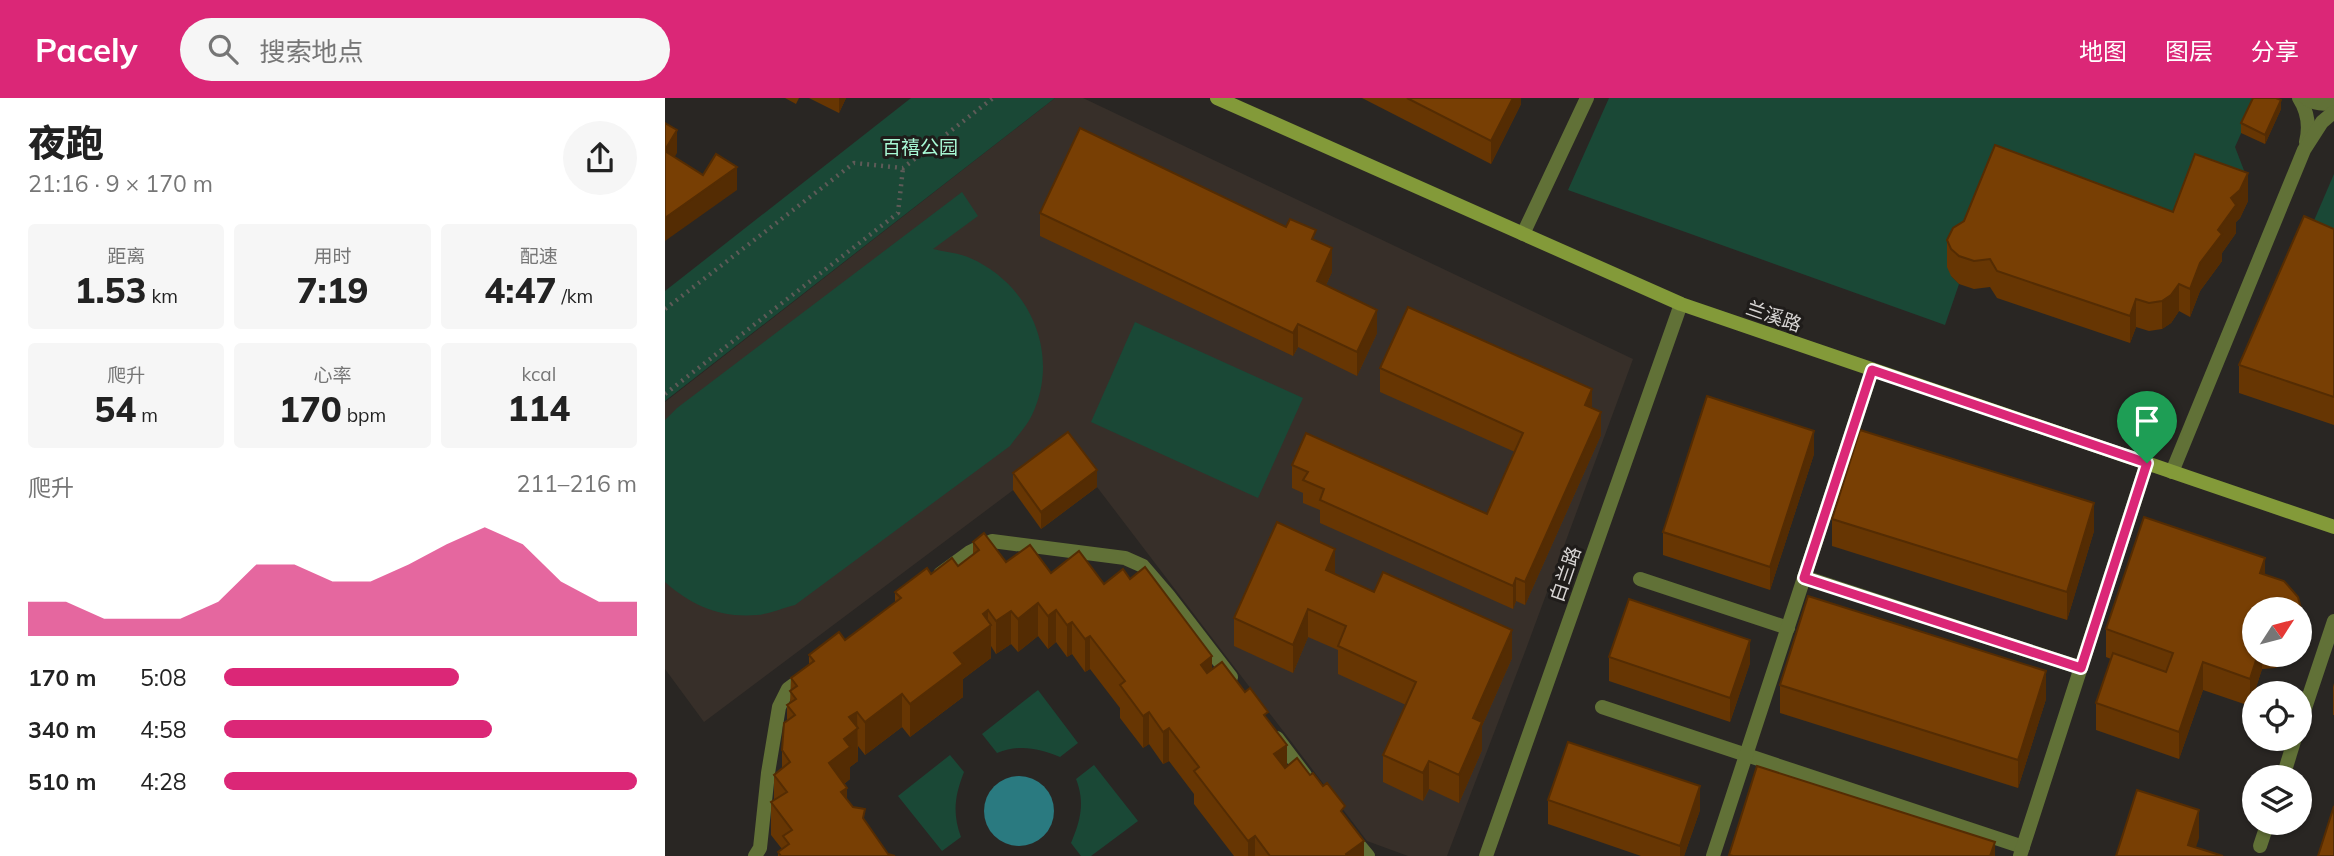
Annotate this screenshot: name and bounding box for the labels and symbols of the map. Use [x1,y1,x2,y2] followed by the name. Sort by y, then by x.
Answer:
[882,135,958,159] park label: 百禧公园
[1743,295,1805,337] street label: 兰溪路
[2117,391,2177,463] pin
[1544,543,1586,605] street label: 白兰路
[2242,597,2312,667] north arrow

